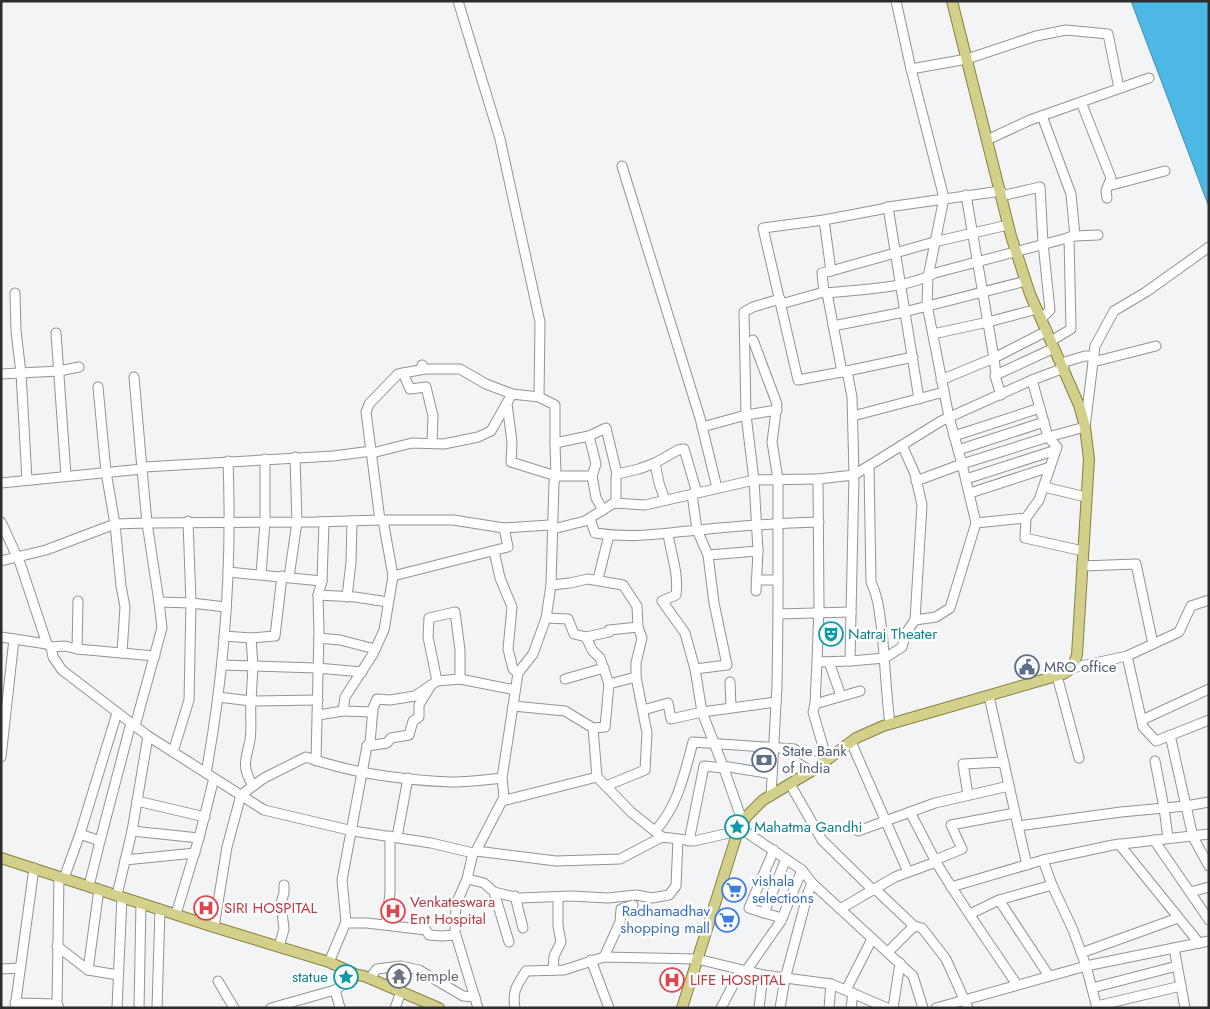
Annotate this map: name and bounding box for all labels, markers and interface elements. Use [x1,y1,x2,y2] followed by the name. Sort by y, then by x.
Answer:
[818,621,844,647] theatre icon: Natraj Theater
[848,623,938,645] place label: Natraj Theater
[1014,654,1040,680] public building icon: MRO office
[1044,656,1117,678] place label: MRO office
[782,740,847,779] place label: State Bank of India
[751,747,777,773] bank icon: State Bank of India
[724,814,750,840] place icon: Mahatma Gandhi
[754,816,863,838] place label: Mahatma Gandhi
[752,870,814,909] place label: vishala selections
[721,877,747,903] supermarket icon: vishala selections
[410,891,495,930] place label: Venkateswara Ent Hospital
[193,895,219,921] hospital icon: SIRI HOSPITAL
[224,897,318,919] place label: SIRI HOSPITAL
[380,898,406,924] hospital icon: Venkateswara Ent Hospital
[620,900,710,939] place label: Radhamadhav shopping mall
[714,907,740,933] supermarket icon: Radhamadhav shopping mall
[386,963,412,989] temple icon: temple
[333,964,359,990] place icon: statue
[416,965,459,987] place label: temple
[292,966,328,988] place label: statue
[659,967,685,993] hospital icon: LIFE HOSPITAL
[690,969,786,991] place label: LIFE HOSPITAL

